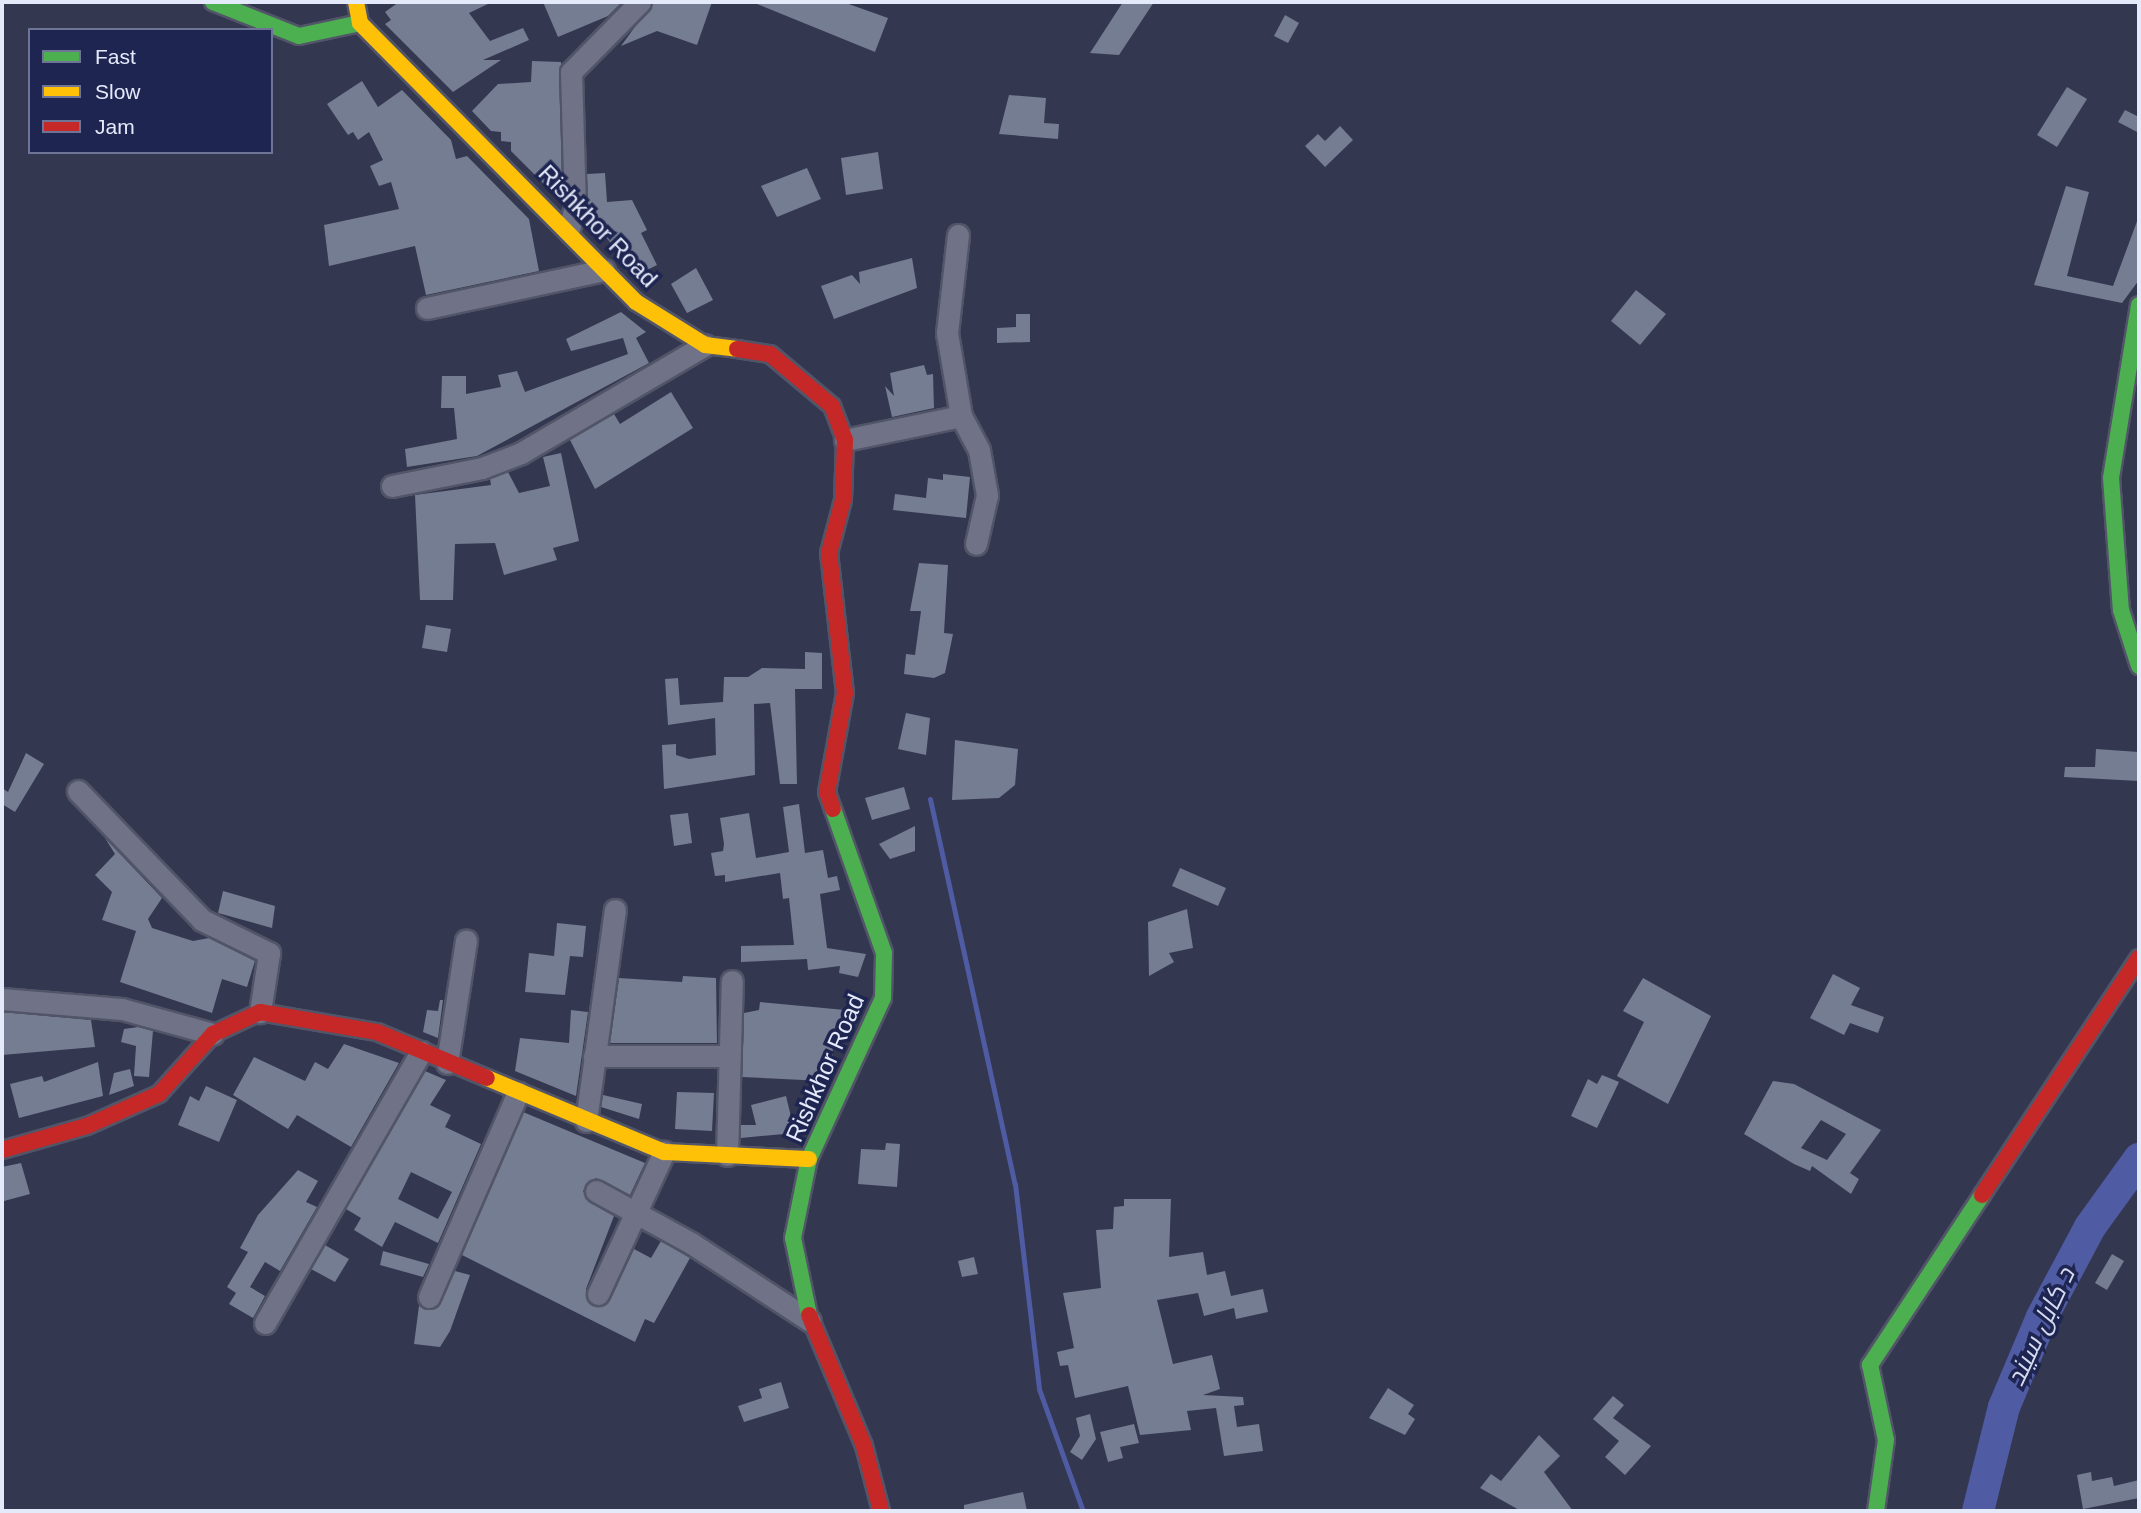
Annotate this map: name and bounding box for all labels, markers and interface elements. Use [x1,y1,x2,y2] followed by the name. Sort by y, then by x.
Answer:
[28,28,273,154] legend
[95,45,136,68] text: Fast
[95,80,141,103] text: Slow
[95,115,135,138] text: Jam
[533,159,663,293] street label: Rishkhor Road
[780,990,870,1146] street label: Rishkhor Road
[2000,1263,2082,1391] water label: د کابل سيند

